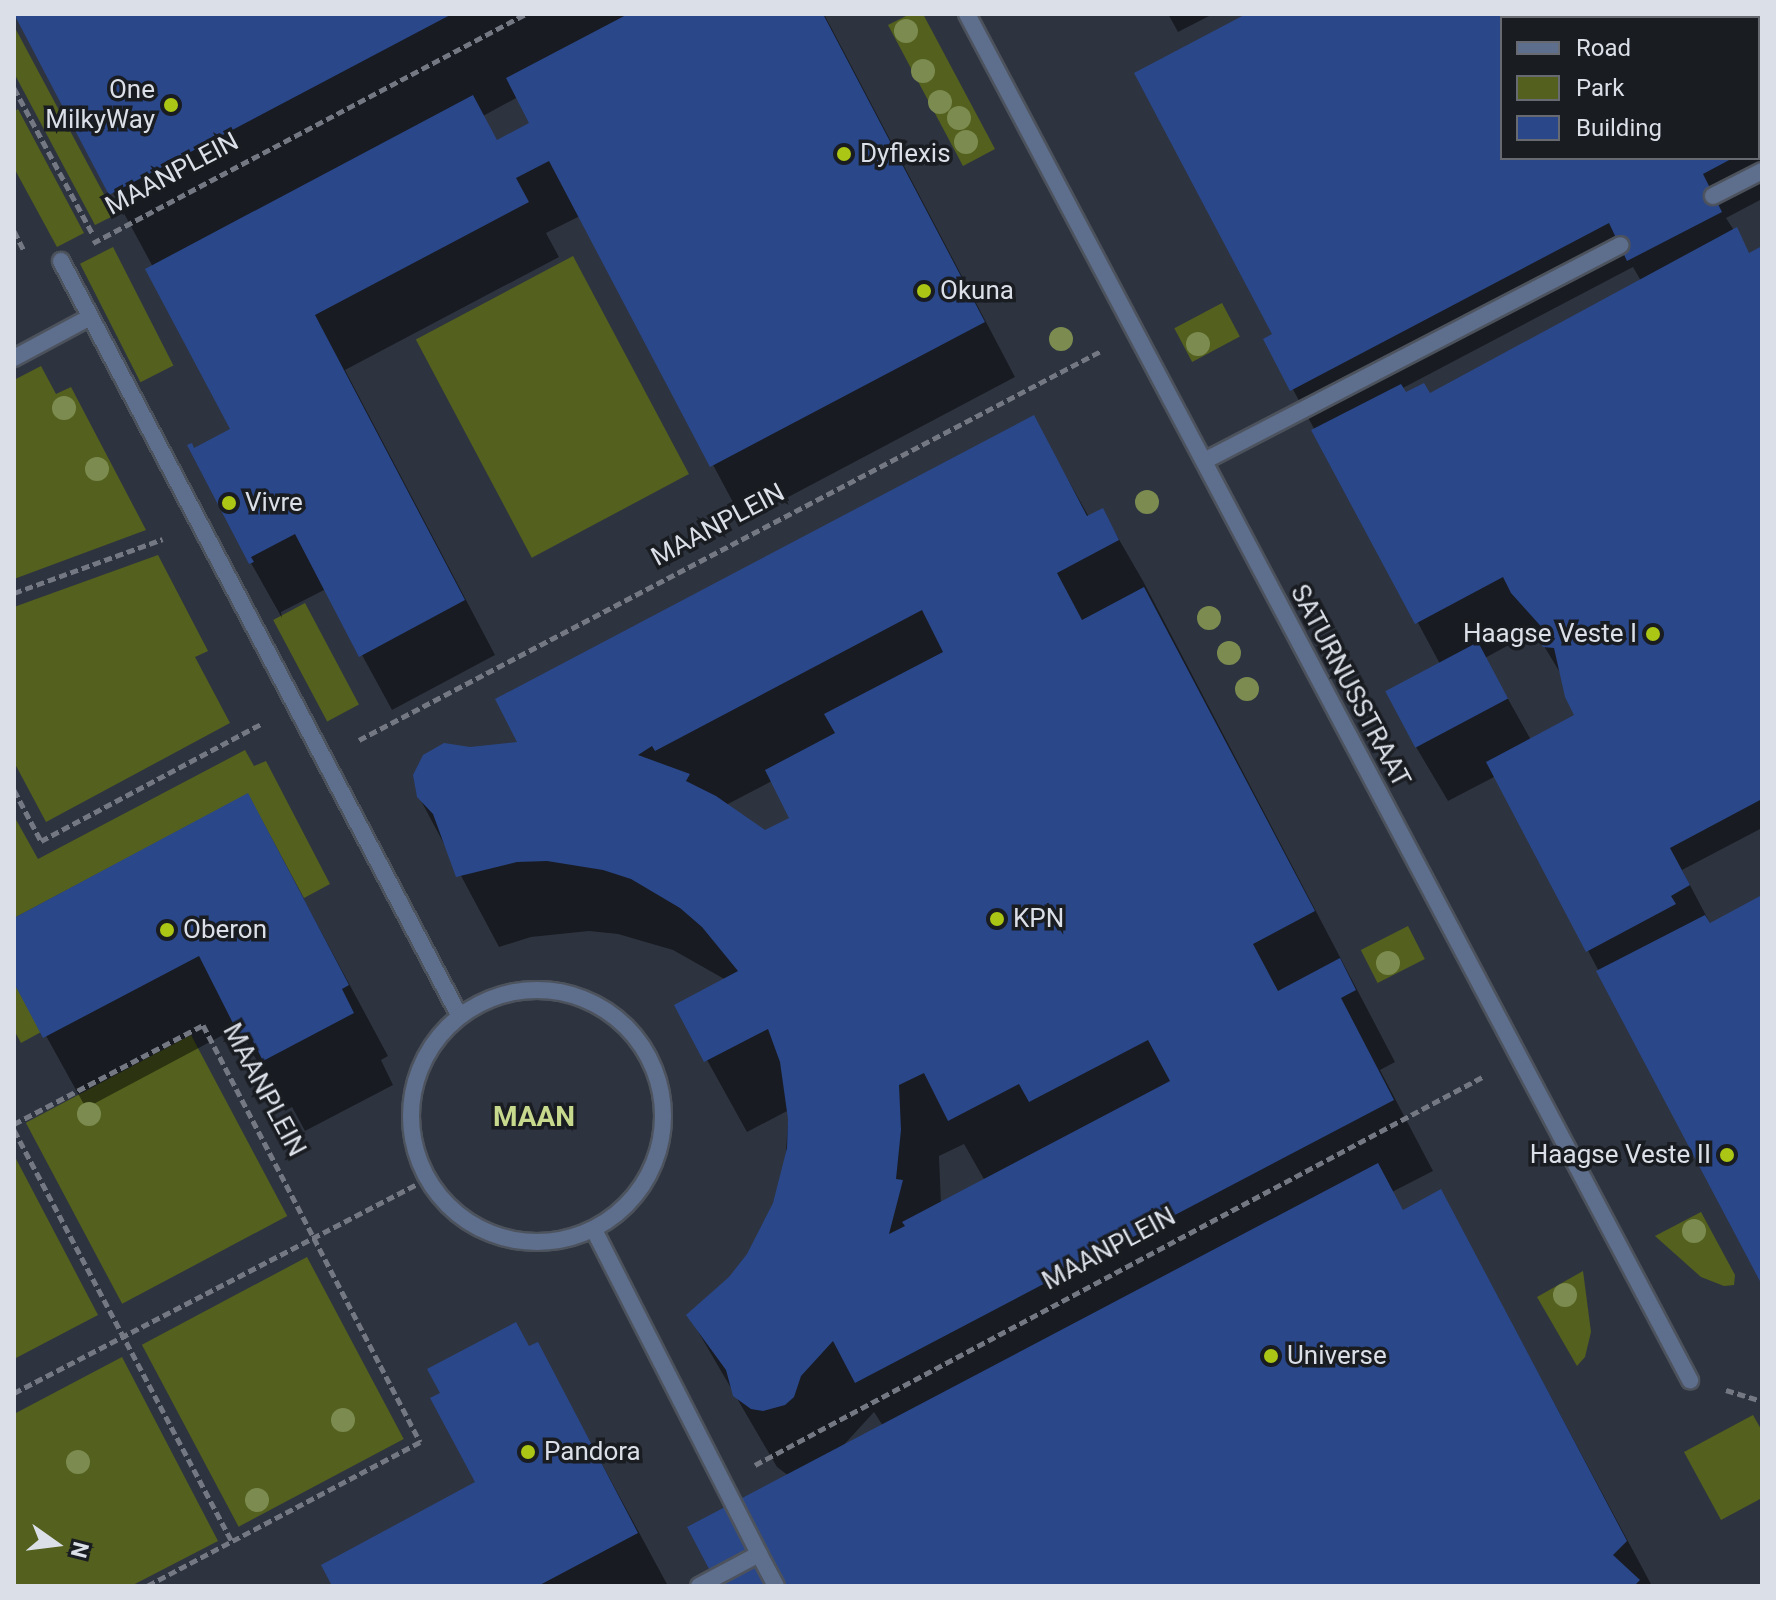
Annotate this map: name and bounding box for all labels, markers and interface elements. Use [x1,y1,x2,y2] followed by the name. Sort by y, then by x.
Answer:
[1500,16,1760,160] legend
[1576,34,1631,62] text: Road
[45,74,155,136] place label: One MilkyWay
[1576,74,1624,102] text: Park
[162,96,180,114] marker: One MilkyWay
[1576,114,1662,142] text: Building
[100,126,244,222] street label: MAANPLEIN
[860,138,951,170] place label: Dyflexis
[835,145,853,163] marker: Dyflexis
[940,275,1014,307] place label: Okuna
[915,282,933,300] marker: Okuna
[646,477,790,573] street label: MAANPLEIN
[245,487,303,519] place label: Vivre
[220,494,238,512] marker: Vivre
[1283,579,1417,793] street label: SATURNUSSTRAAT
[1463,618,1637,650] place label: Haagse Veste I
[1644,625,1662,643] marker: Haagse Veste I
[1013,903,1064,935] place label: KPN
[988,910,1006,928] marker: KPN
[183,914,267,946] place label: Oberon
[158,921,176,939] marker: Oberon
[216,1018,312,1162] street label: MAANPLEIN
[493,1100,575,1134] district label: MAAN
[1530,1139,1711,1171] place label: Haagse Veste II
[1718,1146,1736,1164] marker: Haagse Veste II
[1037,1201,1181,1297] street label: MAANPLEIN
[1287,1340,1387,1372] place label: Universe
[1262,1347,1280,1365] marker: Universe
[544,1436,641,1468] place label: Pandora
[519,1443,537,1461] marker: Pandora
[16,1504,96,1584] north arrow
[66,1539,94,1560] text: N

